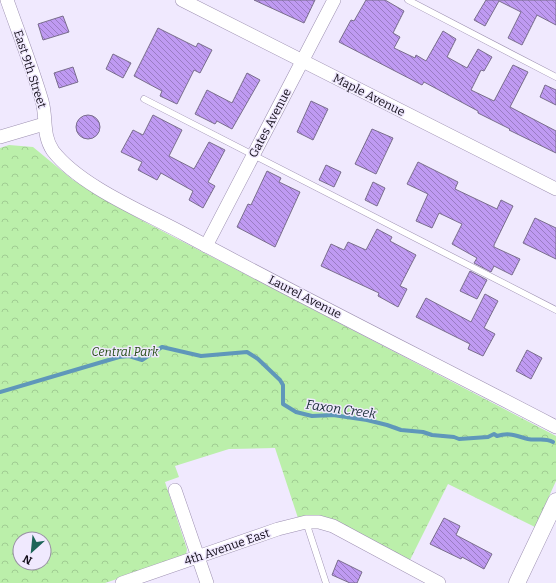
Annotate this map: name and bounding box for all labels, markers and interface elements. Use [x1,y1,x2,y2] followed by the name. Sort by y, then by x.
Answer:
[11,28,49,110] street label: East 9th Street
[331,71,407,119] street label: Maple Avenue
[246,86,294,160] street label: Gates Avenue
[266,273,344,321] street label: Laurel Avenue
[92,345,159,359] park label: Central Park
[305,397,378,422] water label: Faxon Creek
[182,526,272,568] street label: 4th Avenue East
[12,531,52,571] north arrow
[21,552,34,567] text: N

